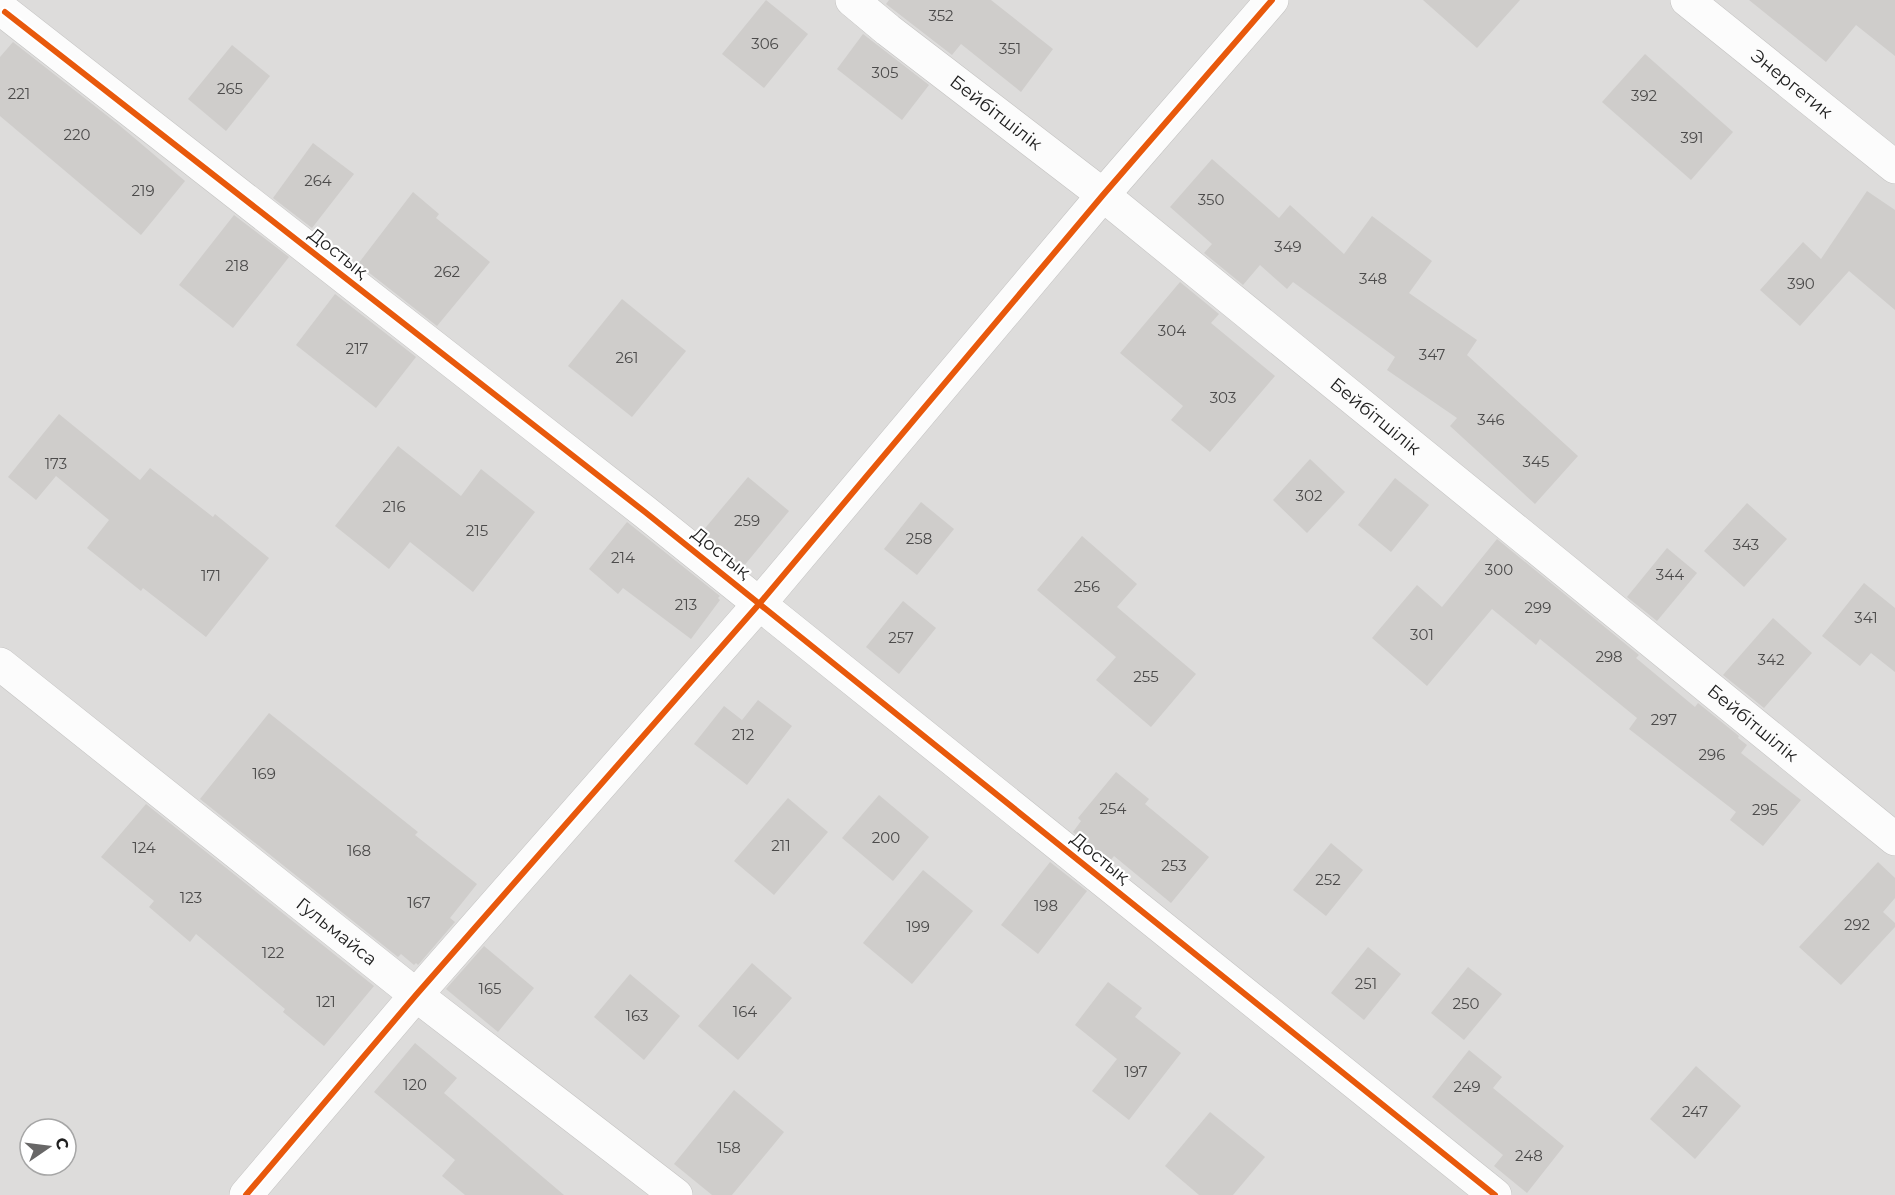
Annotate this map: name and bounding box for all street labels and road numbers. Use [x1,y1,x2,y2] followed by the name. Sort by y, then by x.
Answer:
[1746,44,1837,124] street label: Энергетик
[946,71,1047,156] street label: Бейбітшілік
[304,223,373,284] street label: Достық
[1326,373,1426,460] street label: Бейбітшілік
[687,523,756,584] street label: Достық
[1703,680,1803,767] street label: Бейбітшілік
[1066,828,1135,889] street label: Достық
[292,893,381,971] street label: Гульмайса

